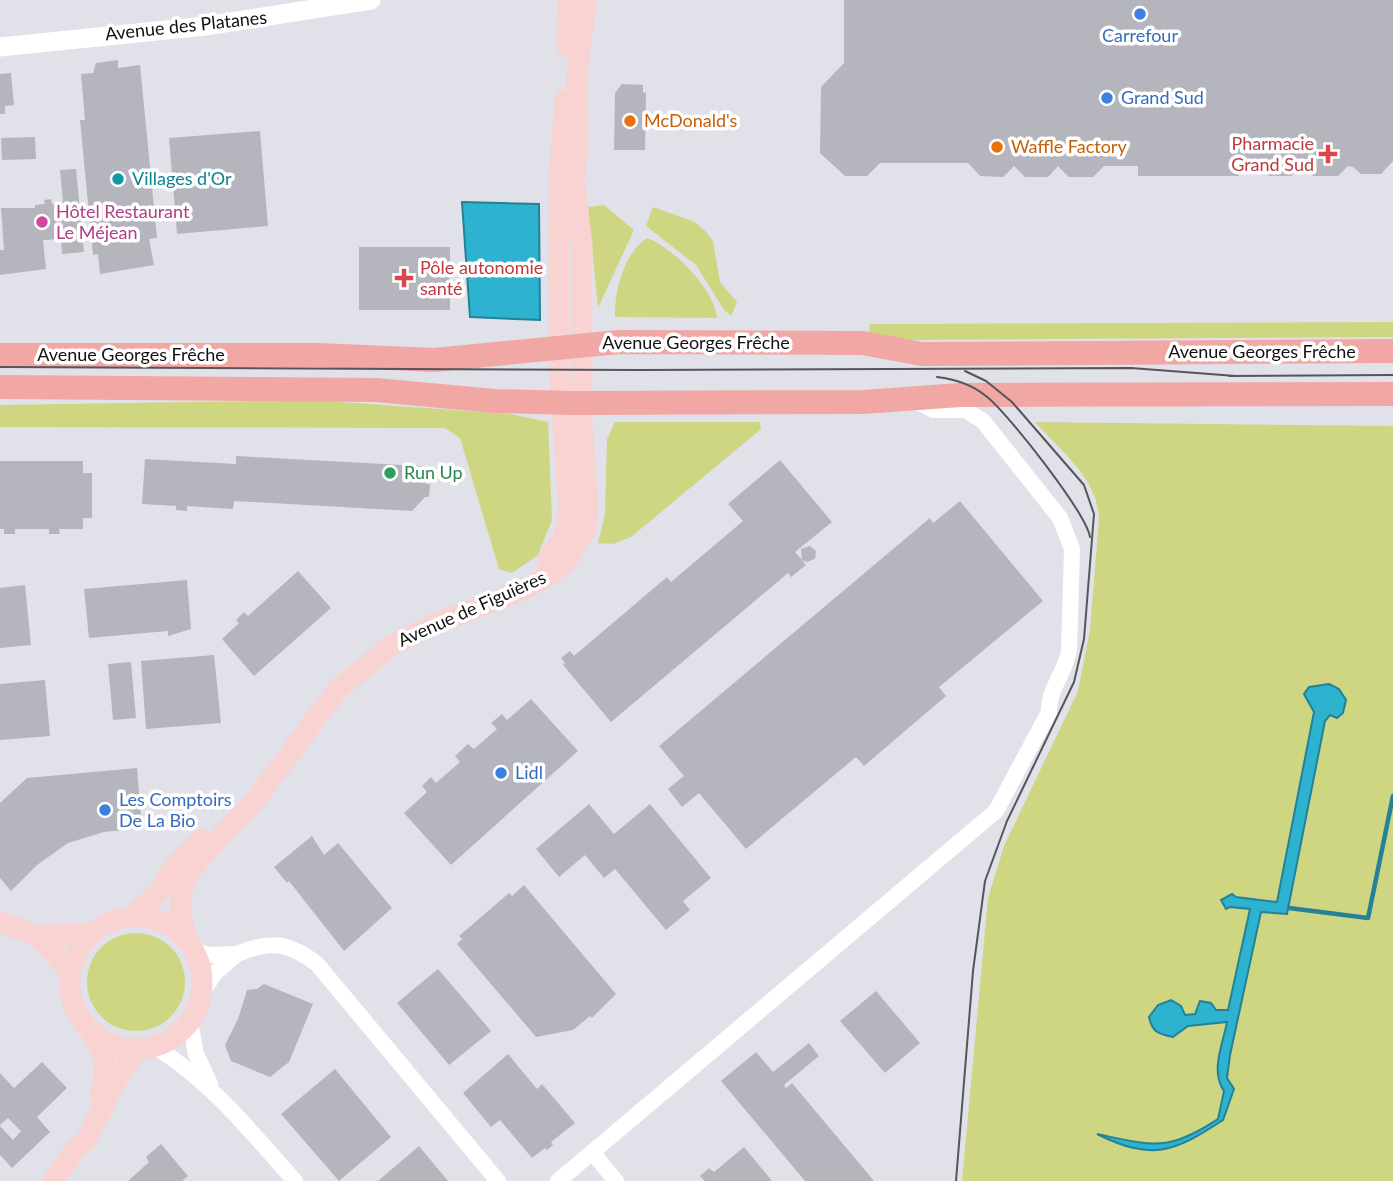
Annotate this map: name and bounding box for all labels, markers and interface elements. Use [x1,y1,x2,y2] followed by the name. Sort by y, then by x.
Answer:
[104,6,268,44] street label: Avenue des Platanes
[1132,6,1148,22] marker: Carrefour
[1102,24,1178,46] place label: Carrefour
[1121,86,1204,108] place label: Grand Sud
[1099,90,1115,106] marker: Grand Sud
[644,109,738,131] place label: McDonald's
[622,113,638,129] marker: McDonald's
[1231,132,1314,175] place label: Pharmacie Grand Sud
[1011,135,1127,157] place label: Waffle Factory
[989,139,1005,155] marker: Waffle Factory
[1320,146,1336,162] marker: Pharmacie Grand Sud
[132,167,232,189] place label: Villages d'Or
[110,171,126,187] marker: Villages d'Or
[56,200,190,243] place label: Hôtel Restaurant Le Méjean
[34,214,50,230] marker: Hôtel Restaurant Le Méjean
[420,256,543,299] place label: Pôle autonomie santé
[394,268,414,288] marker: Pôle autonomie santé
[602,331,790,353] street label: Avenue Georges Frêche
[1168,340,1356,362] street label: Avenue Georges Frêche
[37,343,225,365] street label: Avenue Georges Frêche
[404,461,463,483] place label: Run Up
[382,465,398,481] marker: Run Up
[394,566,549,651] street label: Avenue de Figuières
[515,761,543,783] place label: Lidl
[493,765,509,781] marker: Lidl
[119,788,232,831] place label: Les Comptoirs De La Bio
[97,802,113,818] marker: Les Comptoirs De La Bio

